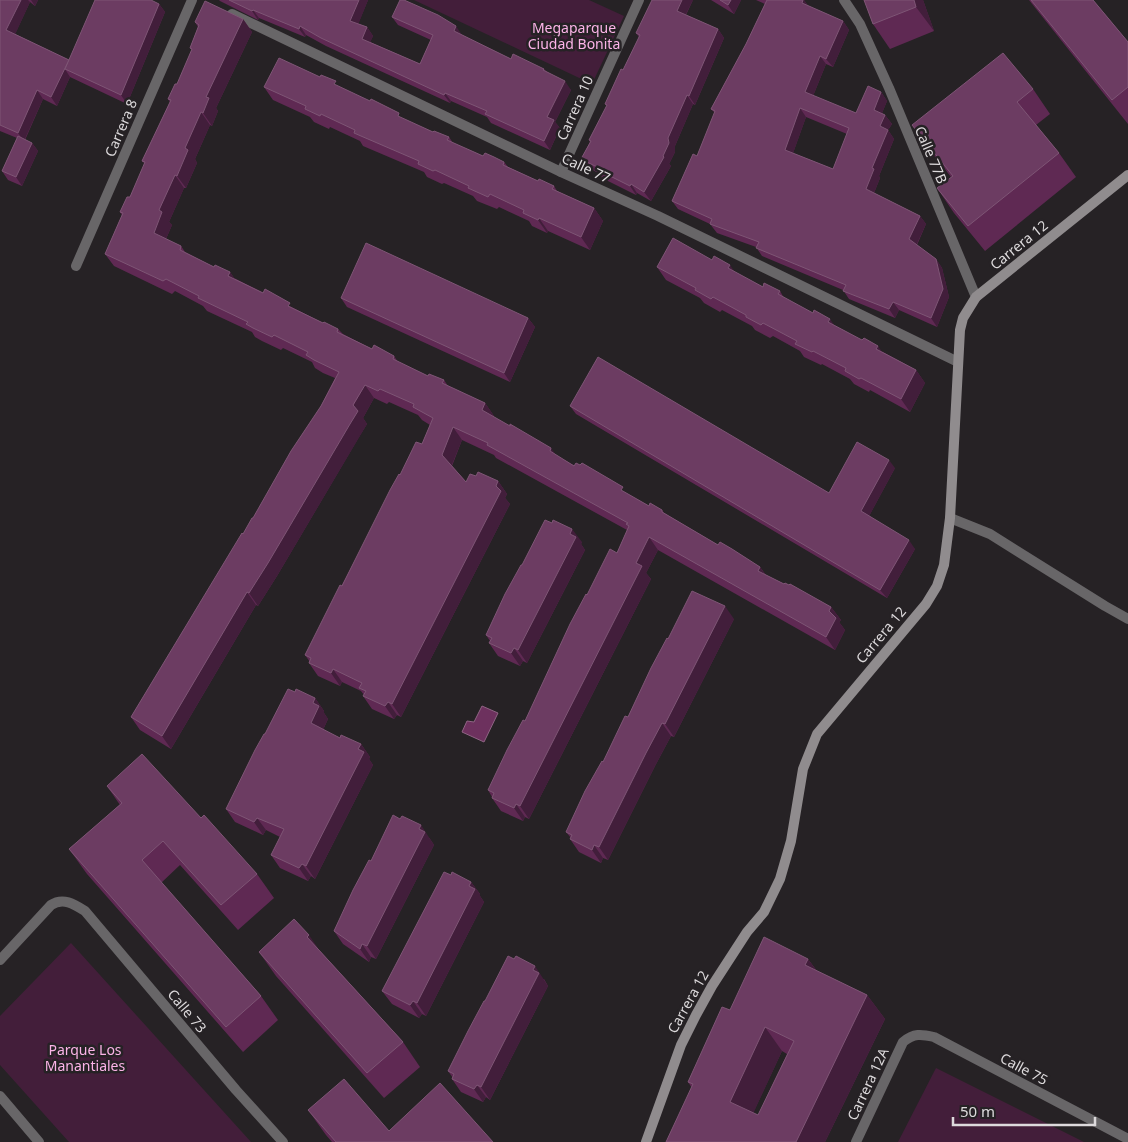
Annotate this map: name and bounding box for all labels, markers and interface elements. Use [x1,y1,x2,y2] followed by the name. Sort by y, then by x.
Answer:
[528,18,620,53] park label: Megaparque Ciudad Bonita
[552,72,597,143] street label: Carrera 10
[100,96,141,160] street label: Carrera 8
[911,123,952,186] street label: Calle 77B
[559,148,614,187] street label: Calle 77
[986,216,1051,274] street label: Carrera 12
[851,602,910,667] street label: Carrera 12
[663,967,713,1036] street label: Carrera 12
[164,985,211,1037] street label: Calle 73
[45,1040,126,1075] park label: Parque Los Manantiales
[842,1044,893,1123] street label: Carrera 12A
[997,1048,1051,1089] street label: Calle 75
[953,1094,1096,1126] scale bar
[960,1101,995,1121] text: 50 m

